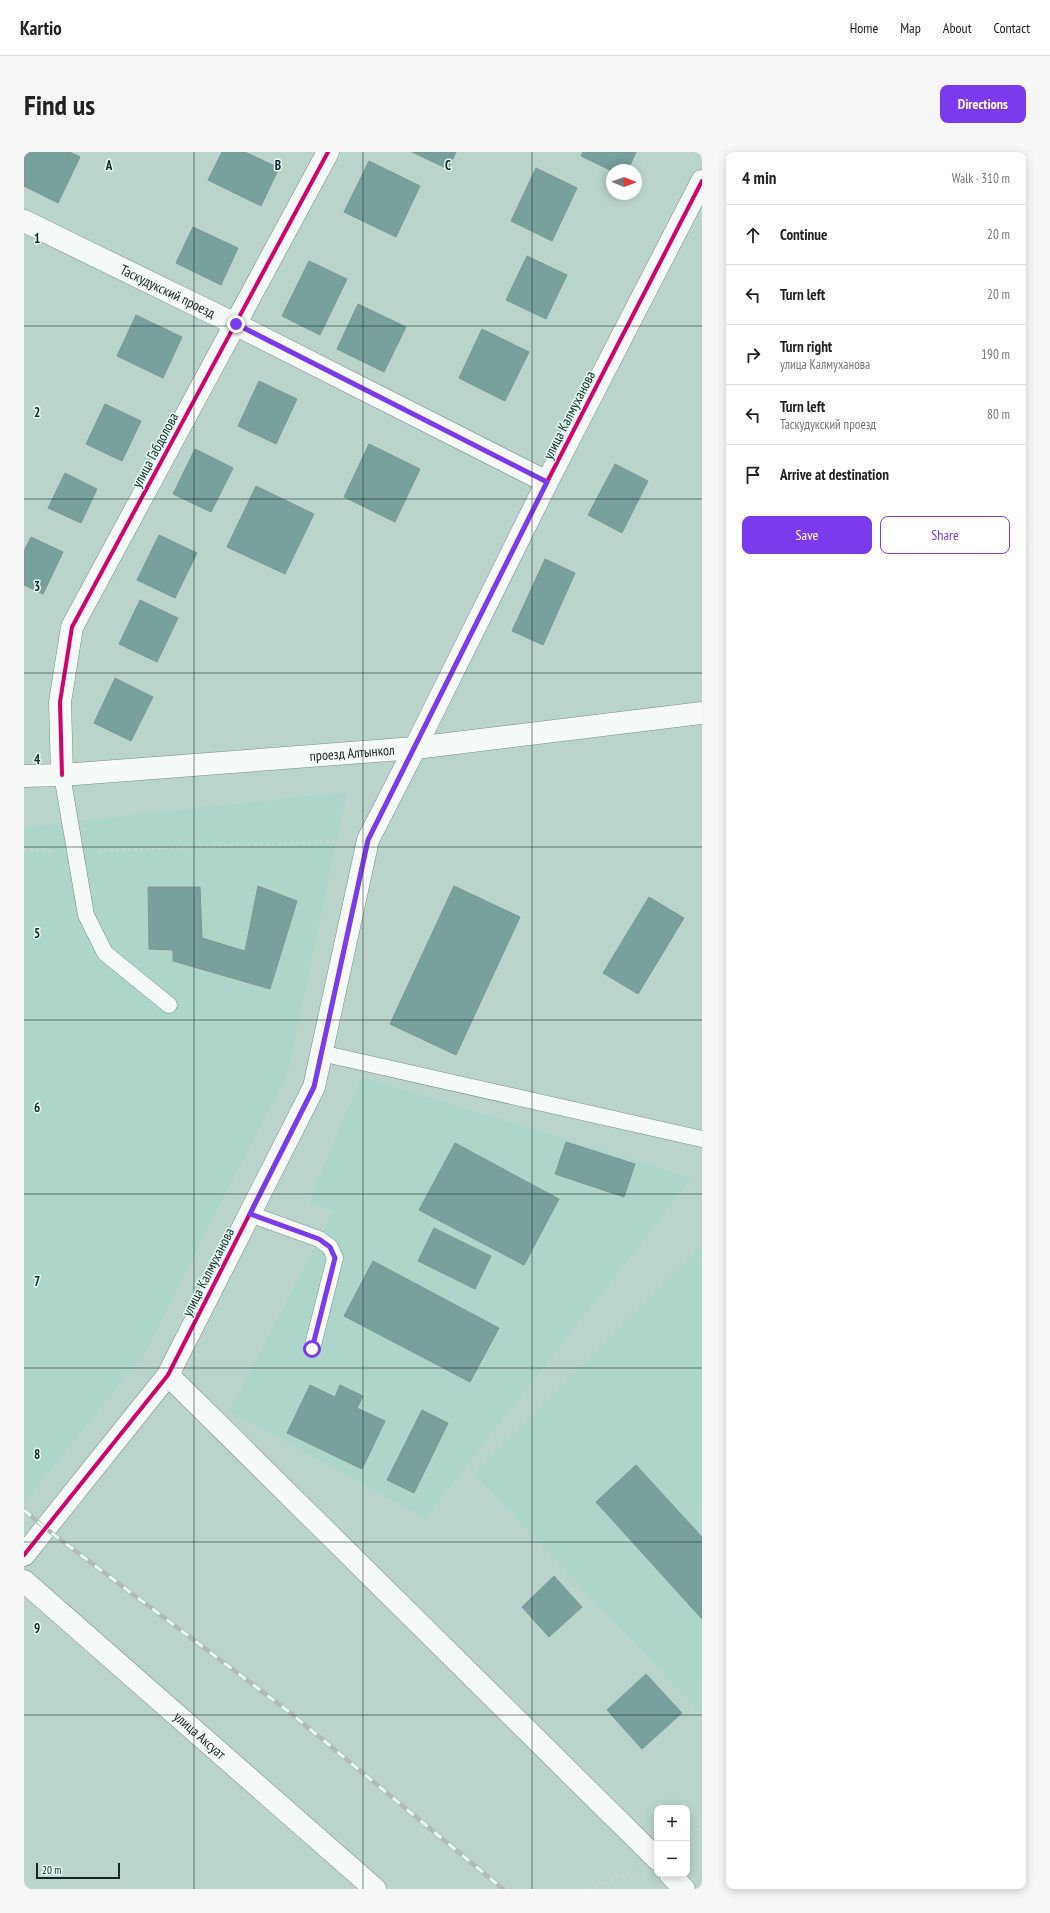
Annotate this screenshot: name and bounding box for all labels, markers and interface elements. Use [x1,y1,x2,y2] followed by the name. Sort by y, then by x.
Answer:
[20,16,62,40] text: Kartio
[850,19,878,37] text: Home
[900,19,921,37] text: Map
[943,19,972,37] text: About
[994,19,1030,37] text: Contact
[940,85,1026,123] button: Directions
[24,86,95,123] text: Find us
[105,157,113,174] text: A
[275,157,281,174] text: B
[445,157,451,174] text: C
[606,164,642,200] north arrow
[742,167,776,189] text: 4 min
[952,170,1010,187] text: Walk · 310 m
[742,224,764,246] icon: ahead
[780,225,827,244] text: Continue
[987,226,1010,243] text: 20 m
[34,230,40,247] text: 1
[117,260,218,322] street label: Таскудукский проезд
[742,284,764,306] icon: left
[780,285,825,304] text: Turn left
[987,286,1010,303] text: 20 m
[227,315,245,333] route end
[780,337,832,356] text: Turn right
[742,344,764,366] icon: right
[981,346,1010,363] text: 190 m
[780,356,870,373] text: улица Калмуханова
[539,368,599,462] street label: улица Калмуханова
[780,397,825,416] text: Turn left
[34,404,40,421] text: 2
[742,404,764,426] icon: left
[987,406,1010,423] text: 80 m
[128,409,182,491] street label: улица Габдолова
[780,416,876,433] text: Таскудукский проезд
[742,464,764,486] icon: arrive
[780,465,889,484] text: Arrive at destination
[742,516,872,554] button: Save
[880,516,1010,554] button: Share
[34,578,40,595] text: 3
[309,741,395,765] street label: проезд Алтынкол
[34,751,41,768] text: 4
[34,925,40,942] text: 5
[34,1099,40,1116] text: 6
[178,1225,238,1319] street label: улица Калмуханова
[34,1273,40,1290] text: 7
[303,1340,321,1358] route start
[34,1446,40,1463] text: 8
[34,1620,40,1637] text: 9
[170,1708,230,1763] street label: улица Аксуат
[654,1805,690,1877] map controls
[654,1805,690,1841] button: +
[654,1841,690,1877] button: −
[36,1861,120,1880] scale bar
[42,1863,61,1877] text: 20 m

